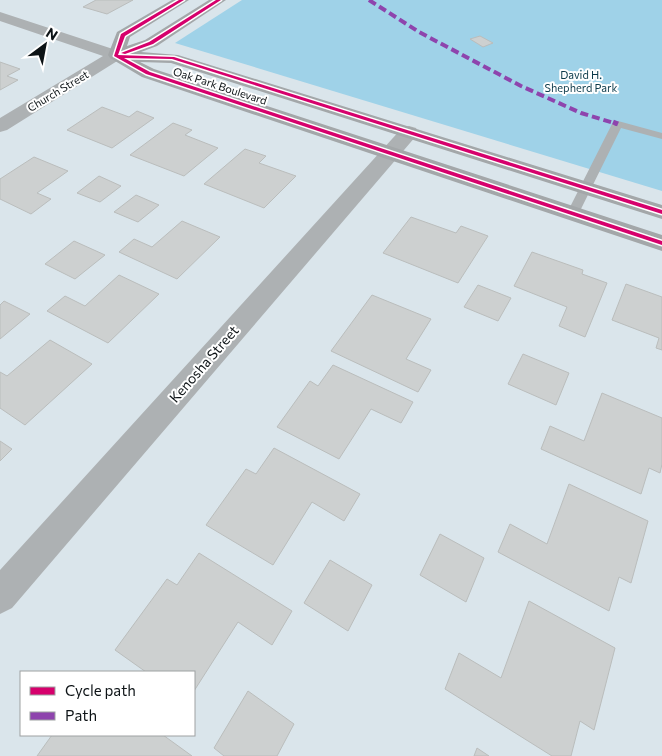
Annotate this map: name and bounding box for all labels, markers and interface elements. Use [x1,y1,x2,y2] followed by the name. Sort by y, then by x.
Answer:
[20,20,70,70] north arrow
[43,24,61,44] text: N
[172,64,269,107] street label: Oak Park Boulevard
[25,67,91,114] street label: Church Street
[545,68,617,94] park label: David H. Shepherd Park
[166,321,242,406] street label: Kenosha Street
[20,671,195,736] legend
[65,681,136,699] text: Cycle path
[65,706,97,724] text: Path

